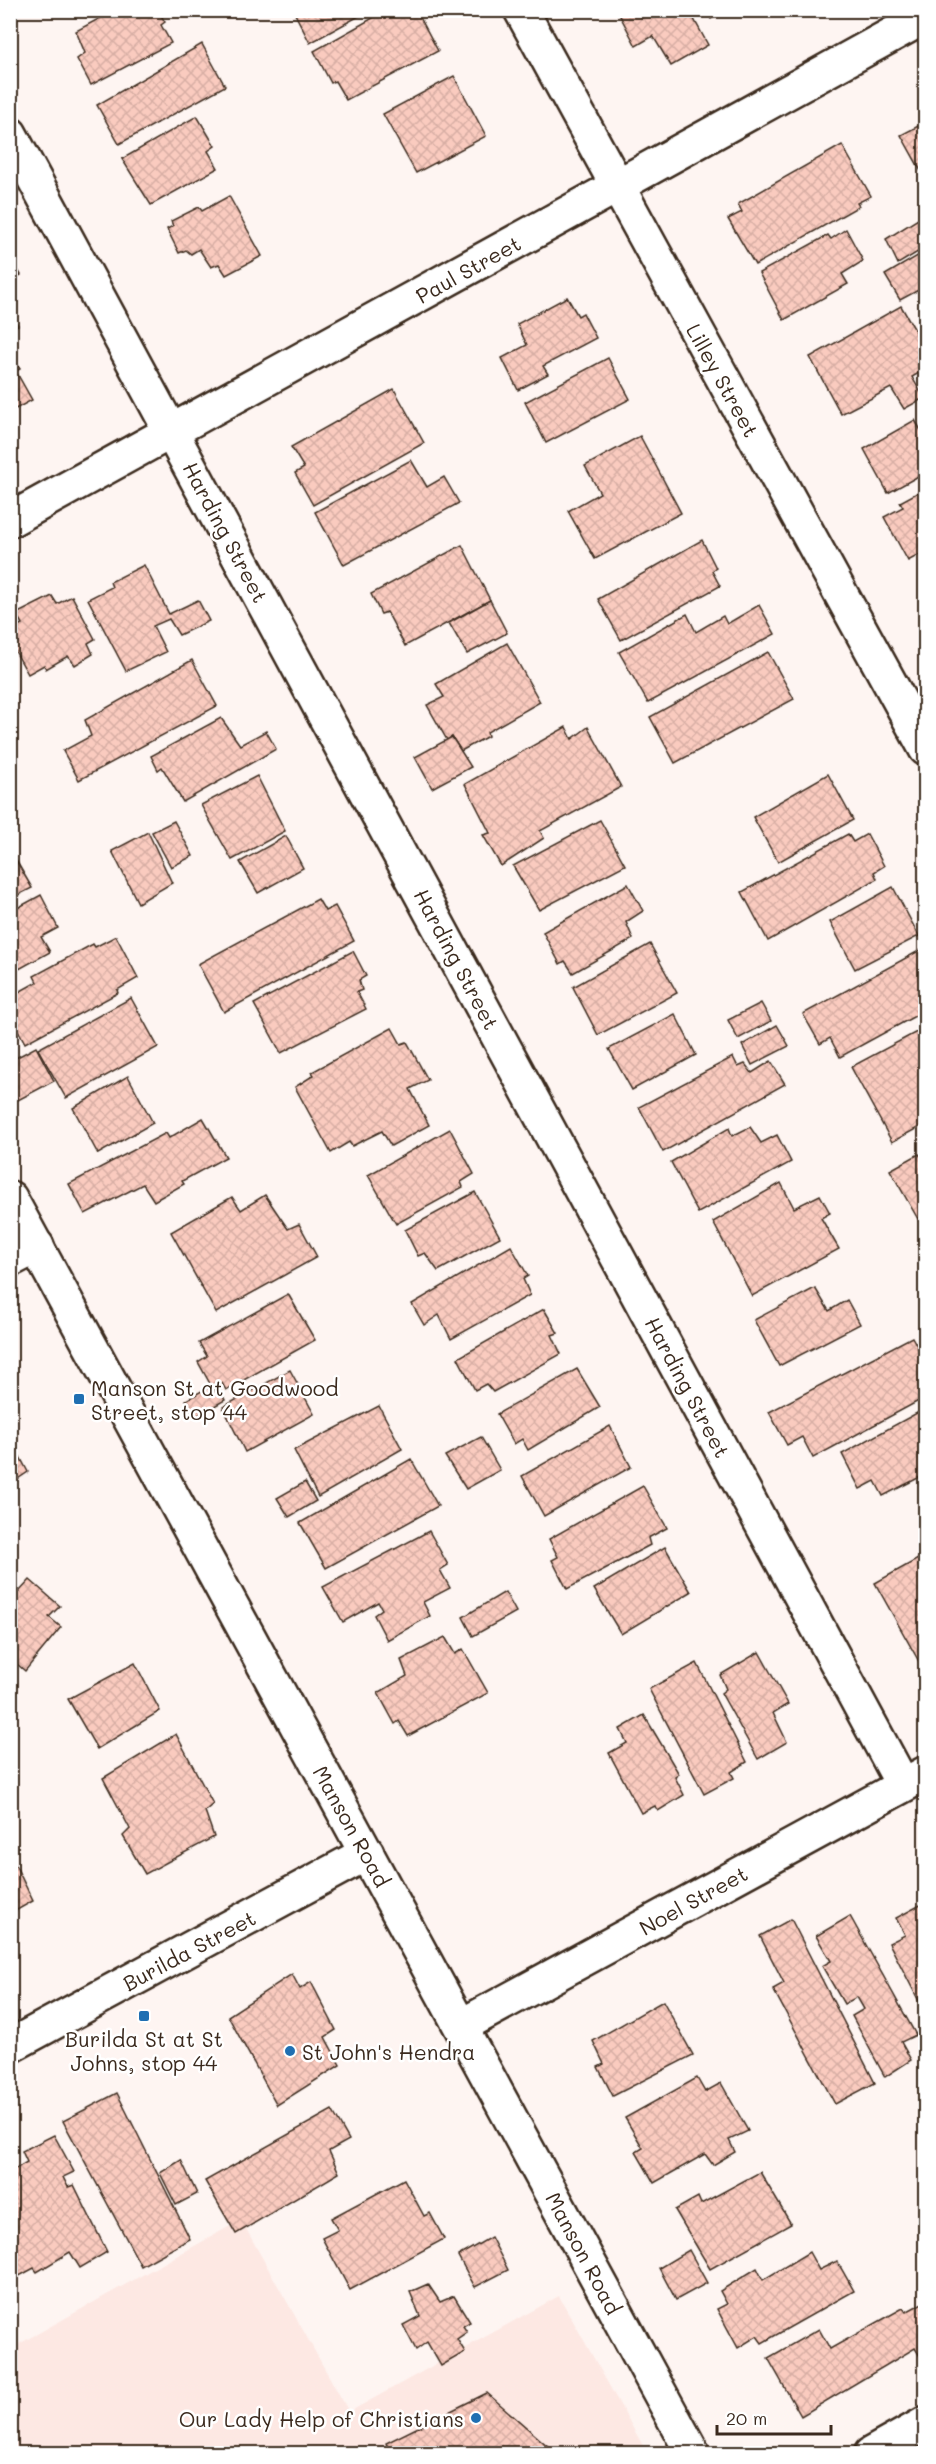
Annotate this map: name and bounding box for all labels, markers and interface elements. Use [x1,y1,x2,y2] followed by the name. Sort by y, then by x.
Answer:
[411,229,525,309] street label: Paul Street
[681,319,765,441] street label: Lilley Street
[178,457,274,607] street label: Harding Street
[409,884,505,1034] street label: Harding Street
[640,1312,736,1462] street label: Harding Street
[91,1374,339,1425] place label: Manson St at Goodwood Street, stop 44
[72,1392,86,1406] marker: Manson St at Goodwood Street, stop 44
[308,1761,396,1891] street label: Manson Road
[634,1859,752,1941] street label: Noel Street
[118,1904,260,1996] street label: Burilda Street
[137,2009,151,2023] marker: Burilda St at St Johns, stop 44
[65,2025,223,2076] place label: Burilda St at St Johns, stop 44
[302,2038,475,2065] place label: St John's Hendra
[283,2044,297,2058] marker: St John's Hendra
[540,2187,628,2319] street label: Manson Road
[717,2398,831,2436] scale bar
[179,2405,464,2432] place label: Our Lady Help of Christians
[726,2406,767,2430] text: 20 m
[469,2411,483,2425] marker: Our Lady Help of Christians

